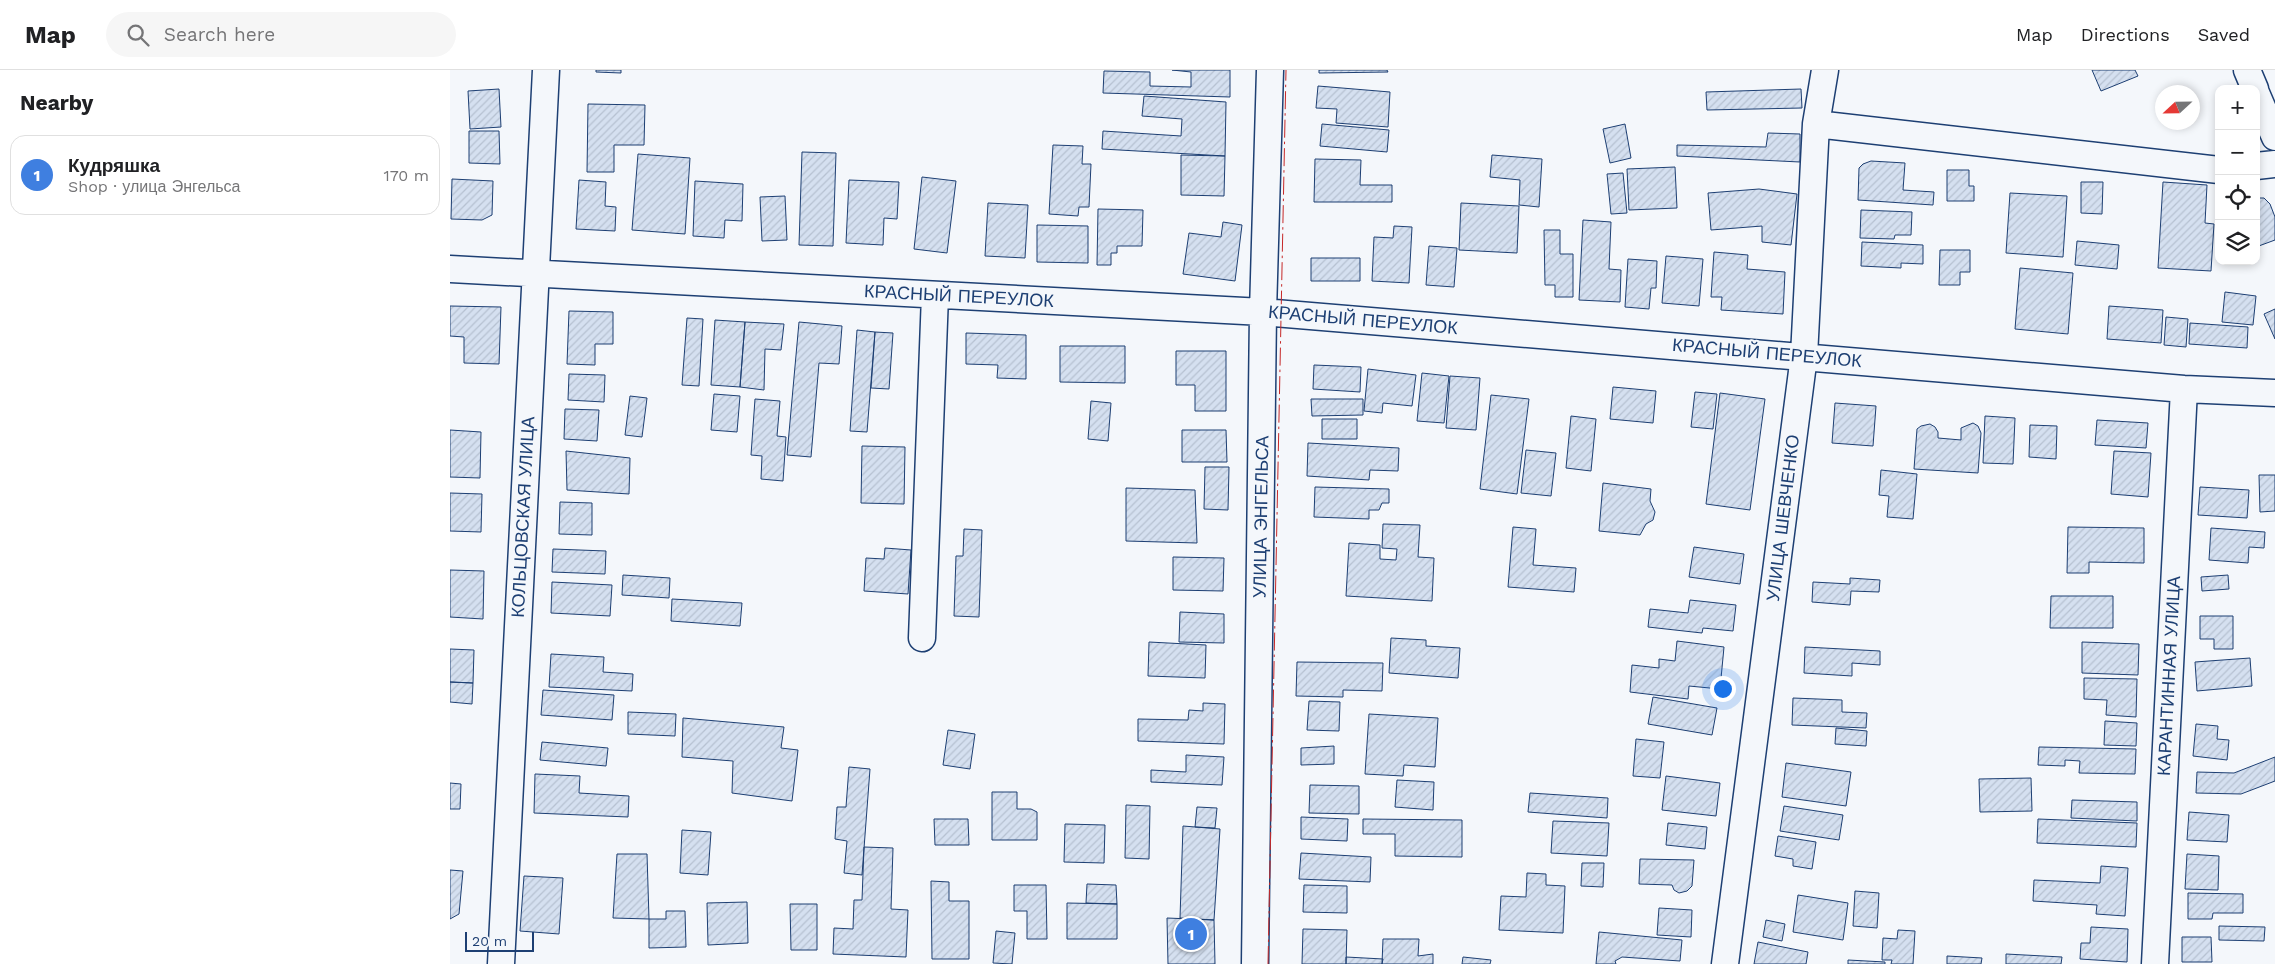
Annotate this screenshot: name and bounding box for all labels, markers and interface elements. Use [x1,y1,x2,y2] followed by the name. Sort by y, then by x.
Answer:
[106,12,456,57] search box
[25,21,76,49] text: Map
[124,21,152,49] icon: search
[164,23,275,46] text: Search here
[2016,24,2053,45] text: Map
[2081,24,2170,45] text: Directions
[2198,24,2250,45] text: Saved
[2155,85,2200,130] north arrow
[2215,85,2260,265] map controls
[2215,85,2260,130] button: +
[20,90,93,115] text: Nearby
[2215,130,2260,175] button: −
[68,154,160,177] text: Кудряшка
[34,166,40,185] text: 1
[383,166,429,185] text: 170 m
[2215,175,2260,220] button: locate
[68,177,241,196] text: Shop · улица Энгельса
[2215,220,2260,265] button: layers
[864,280,1055,311] street label: КРАСНЫЙ ПЕРЕУЛОК
[1267,301,1459,338] street label: КРАСНЫЙ ПЕРЕУЛОК
[1671,334,1863,371] street label: КРАСНЫЙ ПЕРЕУЛОК
[507,416,538,618] street label: КОЛЬЦОВСКАЯ УЛИЦА
[1762,433,1803,603] street label: УЛИЦА ШЕВЧЕНКО
[1249,436,1272,598] street label: УЛИЦА ЭНГЕЛЬСА
[2153,575,2184,777] street label: КАРАНТИННАЯ УЛИЦА
[1710,676,1736,702] your location
[1175,915,1207,953] pin: 1
[465,929,534,952] scale bar
[472,933,507,949] text: 20 m

